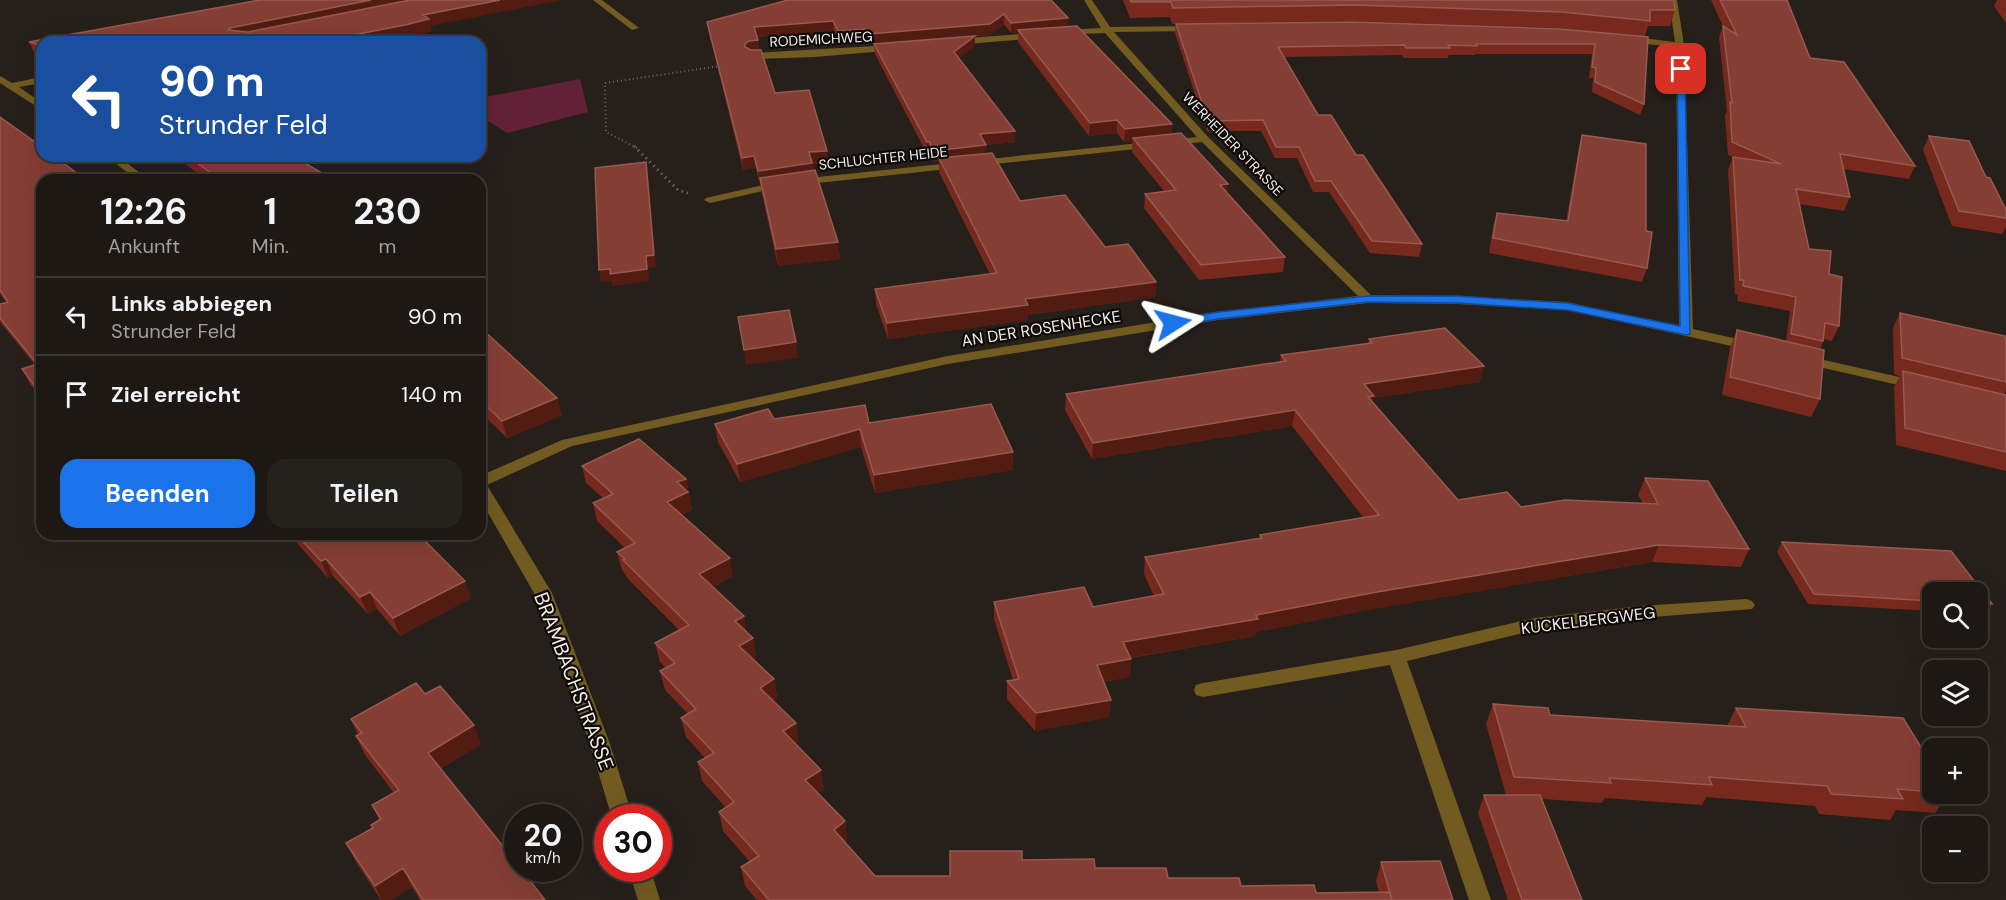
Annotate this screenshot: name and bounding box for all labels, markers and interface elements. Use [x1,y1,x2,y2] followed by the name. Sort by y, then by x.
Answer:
[769,27,873,51] street label: RODEMICHWEG
[1655,43,1706,94] pin
[1664,52,1697,85] icon: arrive
[159,54,265,109] text: 90 m
[60,60,138,138] icon: left
[1179,88,1287,200] street label: WERHEIDER STRASSE
[159,107,328,142] text: Strunder Feld
[818,142,948,174] street label: SCHLUCHTER HEIDE
[101,188,187,235] text: 12:26
[264,188,277,235] text: 1
[354,188,421,235] text: 230
[108,233,180,259] text: Ankunft
[252,233,289,259] text: Min.
[379,233,396,259] text: m
[111,289,272,318] text: Links abbiegen
[1141,291,1205,355] position arrow
[60,300,93,333] icon: left
[408,302,462,331] text: 90 m
[960,306,1122,351] street label: AN DER ROSENHECKE
[111,318,236,344] text: Strunder Feld
[60,378,93,411] icon: arrive
[111,380,241,409] text: Ziel erreicht
[401,380,462,409] text: 140 m
[60,459,255,528] button: Beenden
[267,459,462,528] button: Teilen
[1922,582,1988,882] map controls
[1922,582,1988,648] button: search
[528,588,620,774] street label: BRAMBACHSTRASSE
[1520,602,1656,639] street label: KUCKELBERGWEG
[1922,660,1988,726] button: layers
[1922,738,1988,804] button: +
[594,804,672,882] speed limit sign: 30
[524,816,562,855] text: 20
[1922,816,1988,882] button: −
[525,848,561,868] text: km/h

